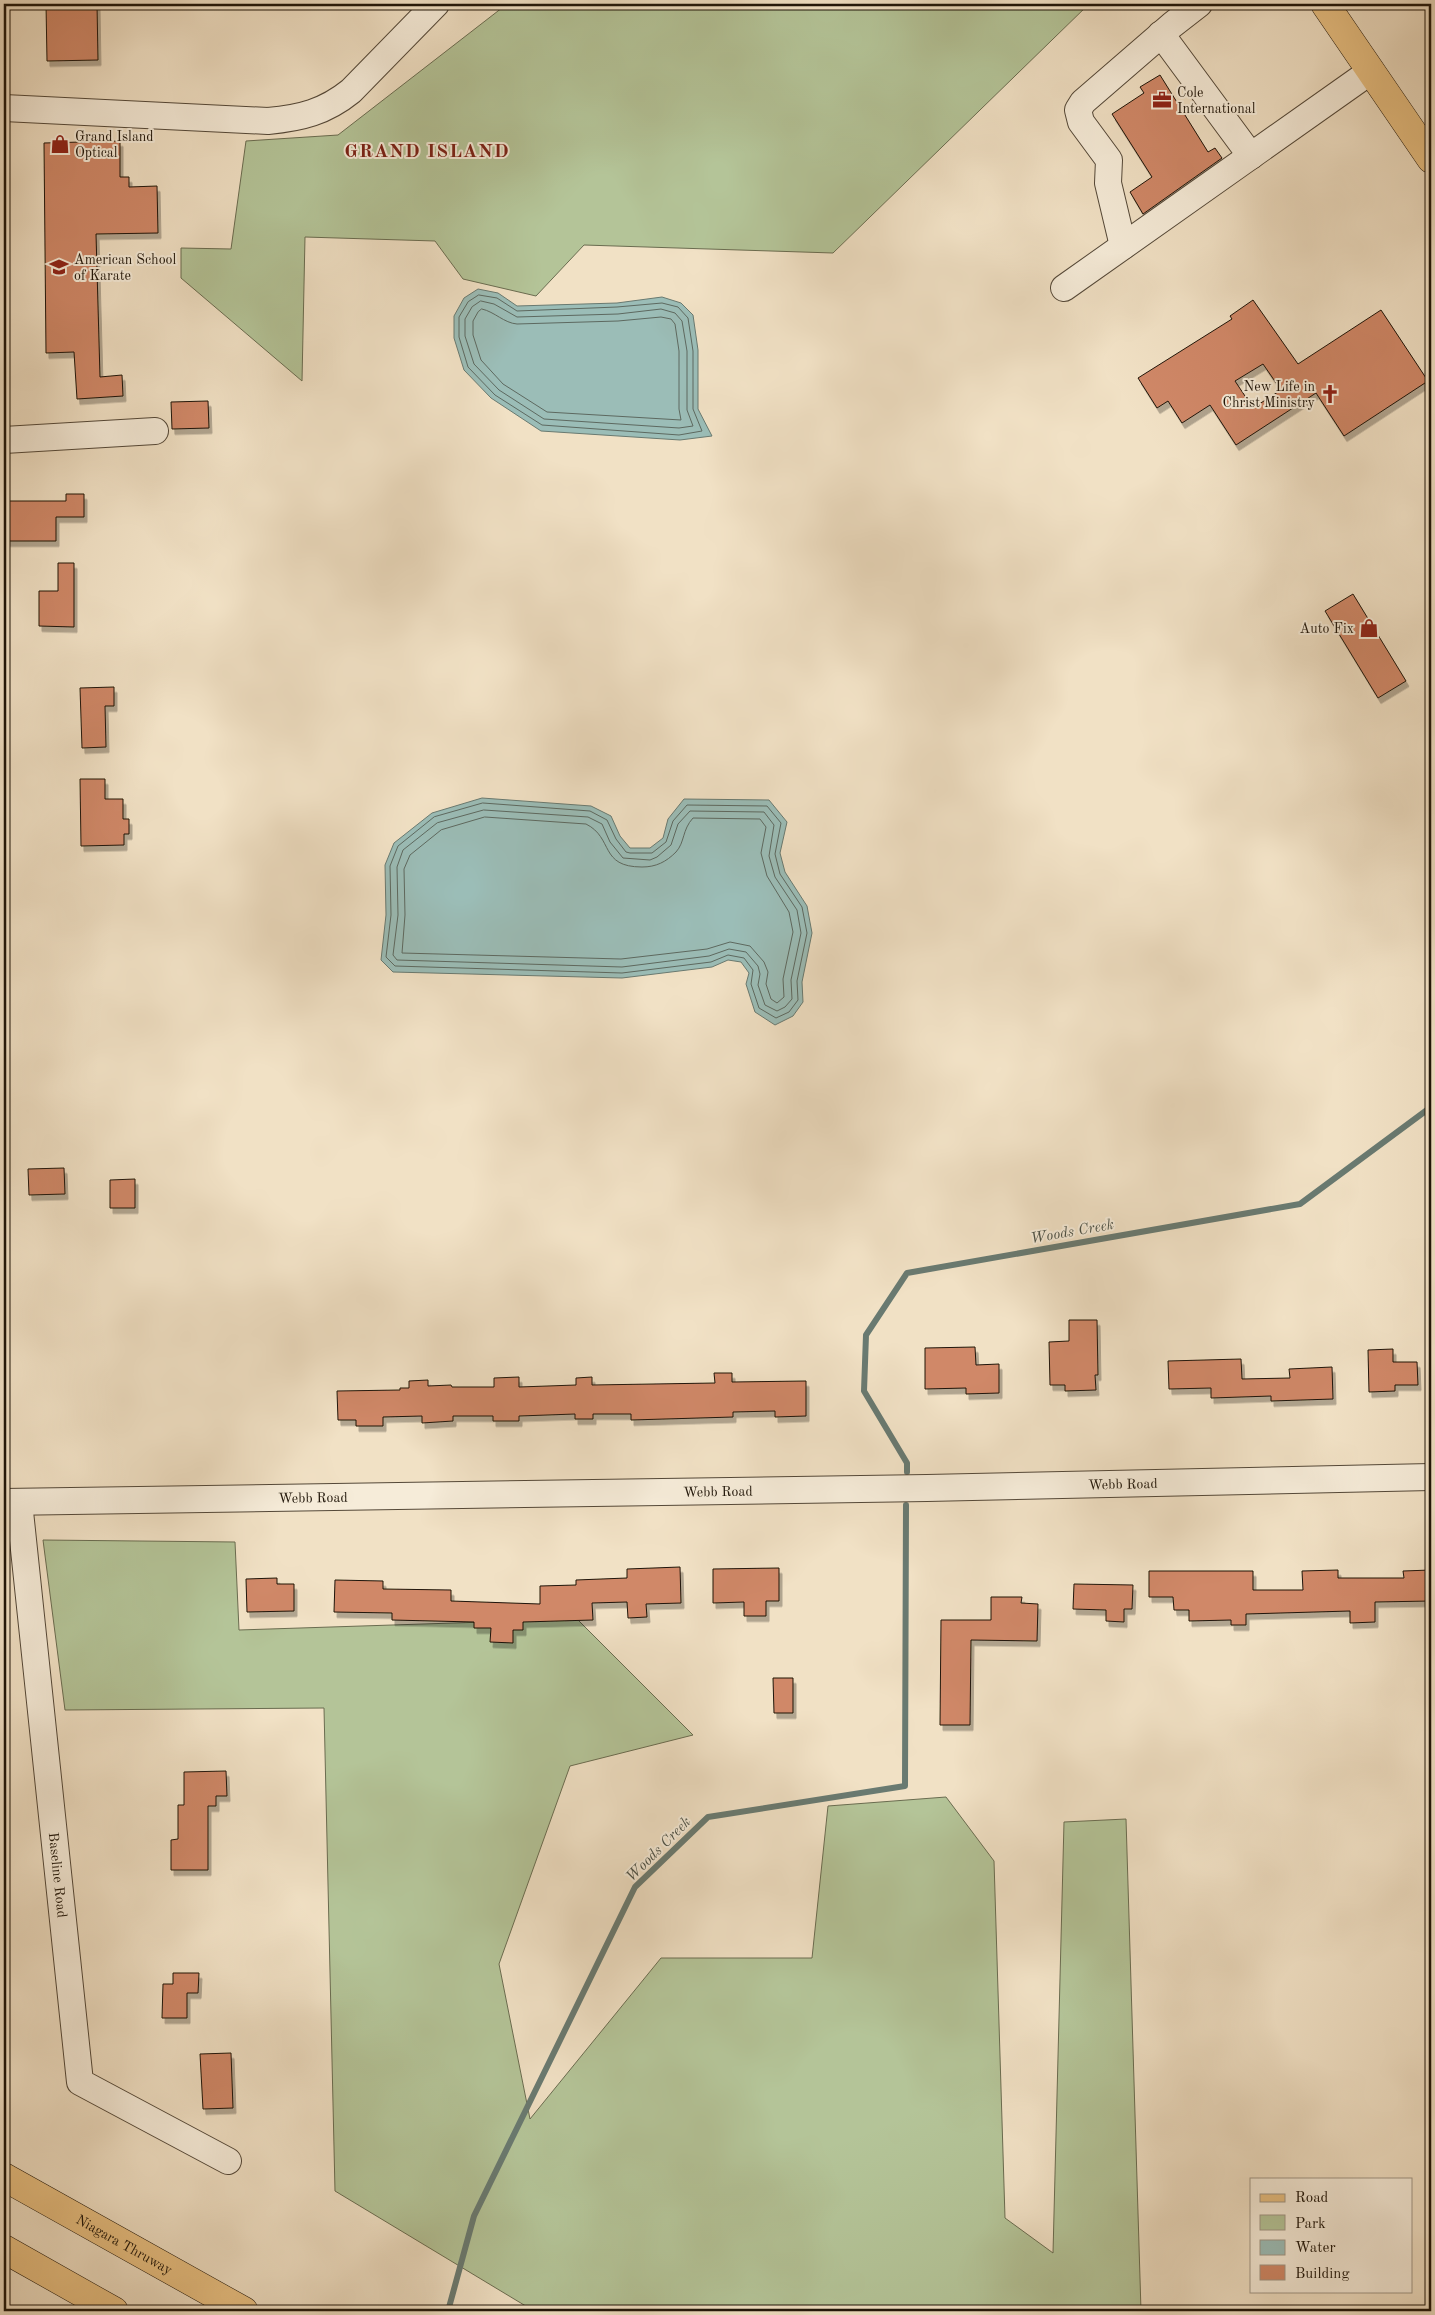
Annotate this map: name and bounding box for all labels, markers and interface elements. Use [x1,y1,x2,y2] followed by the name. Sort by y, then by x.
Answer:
[1177,86,1256,116] place label: Cole International
[1151,89,1173,111] office icon: Cole International
[75,130,154,160] place label: Grand Island Optical
[49,133,71,155] shop icon: Grand Island Optical
[344,143,510,162] district label: GRAND ISLAND
[74,253,177,283] place label: American School of Karate
[48,256,70,278] school or university icon: American School of Karate
[1223,380,1316,410] place label: New Life in Christ Ministry
[1319,383,1341,405] church icon: New Life in Christ Ministry
[1358,617,1380,639] shop icon: Auto Fix
[1300,622,1354,636] place label: Auto Fix
[1029,1218,1115,1247] water label: Woods Creek
[1088,1477,1158,1492] street label: Webb Road
[683,1485,753,1500] street label: Webb Road
[278,1491,348,1506] street label: Webb Road
[624,1815,694,1885] water label: Woods Creek
[46,1832,69,1918] street label: Baseline Road
[1250,2178,1412,2292] legend
[1295,2191,1329,2206] text: Road
[73,2213,175,2278] street label: Niagara Thruway
[1295,2217,1326,2232] text: Park
[1295,2241,1336,2256] text: Water
[1295,2267,1350,2282] text: Building

